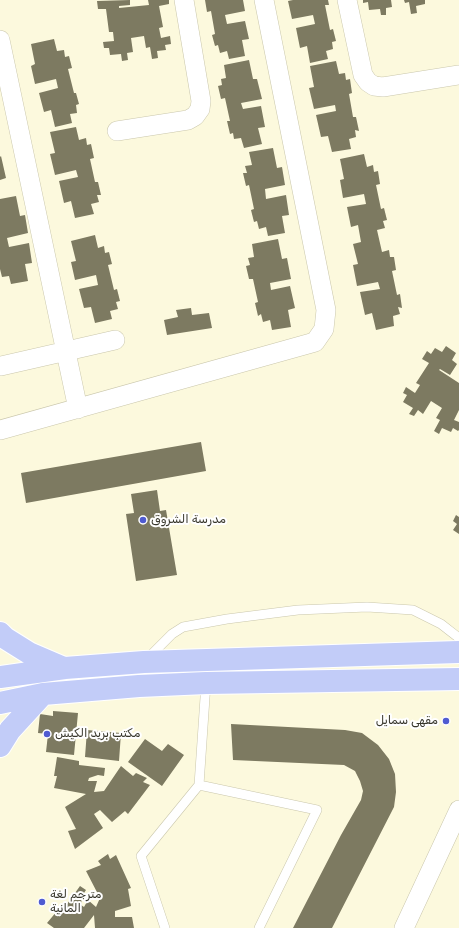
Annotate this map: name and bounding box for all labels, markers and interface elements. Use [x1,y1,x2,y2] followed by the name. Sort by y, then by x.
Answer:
[151,513,226,527] place label: مدرسة الشروق
[138,515,148,525] marker: مدرسة الشروق
[376,714,438,728] place label: مقهى سمايل
[441,716,451,726] marker: مقهى سمايل
[55,727,140,741] place label: مكتب بريد الكيش
[42,729,52,739] marker: مكتب بريد الكيش
[50,888,102,916] place label: مترجم لغة المانية
[37,897,47,907] marker: مترجم لغة المانية

